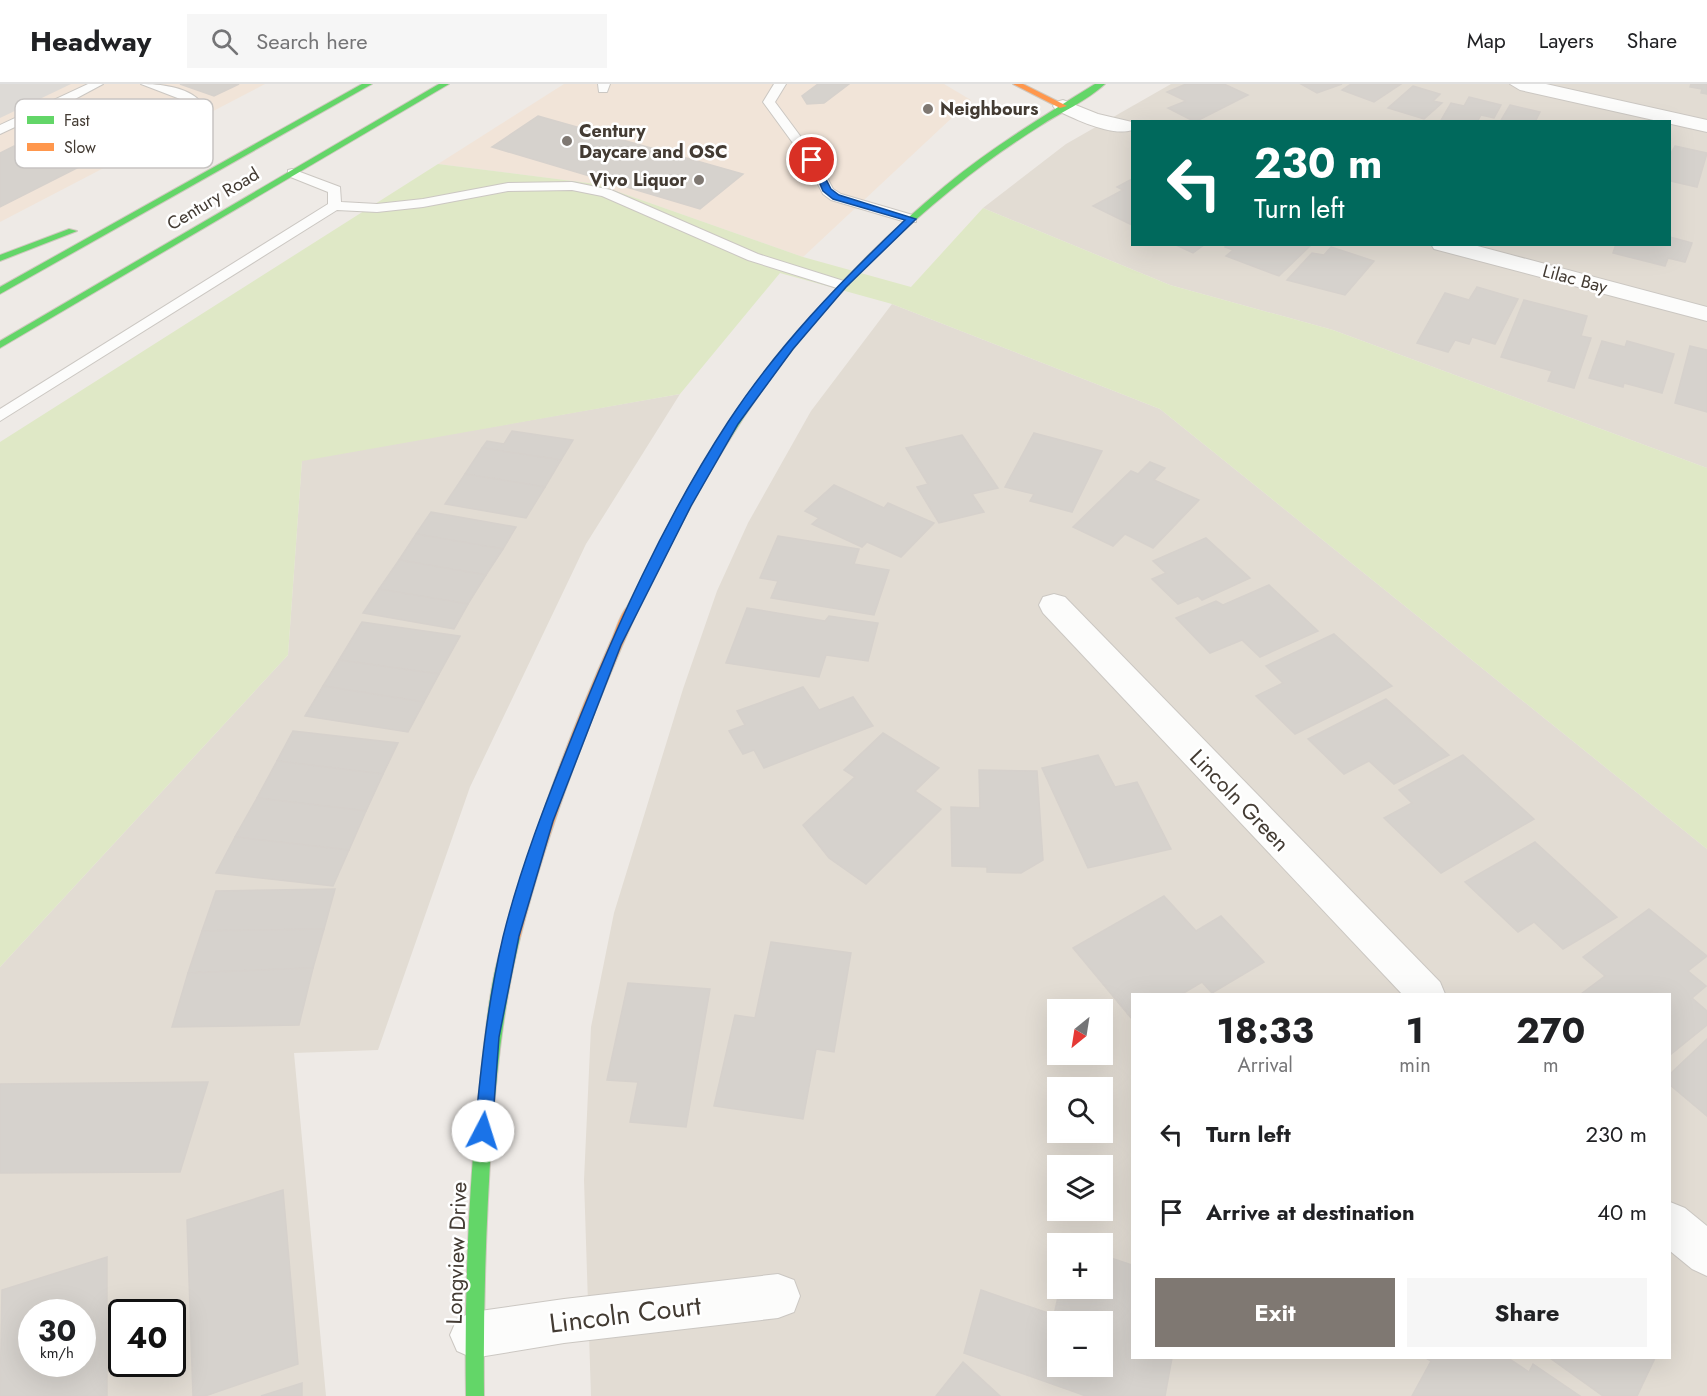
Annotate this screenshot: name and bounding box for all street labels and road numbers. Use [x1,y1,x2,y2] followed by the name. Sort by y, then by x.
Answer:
[162,161,264,237] street label: Century Road
[1540,258,1610,300] street label: Lilac Bay
[1183,742,1297,858] street label: Lincoln Green
[438,1181,474,1325] street label: Longview Drive
[547,1285,704,1343] street label: Lincoln Court

